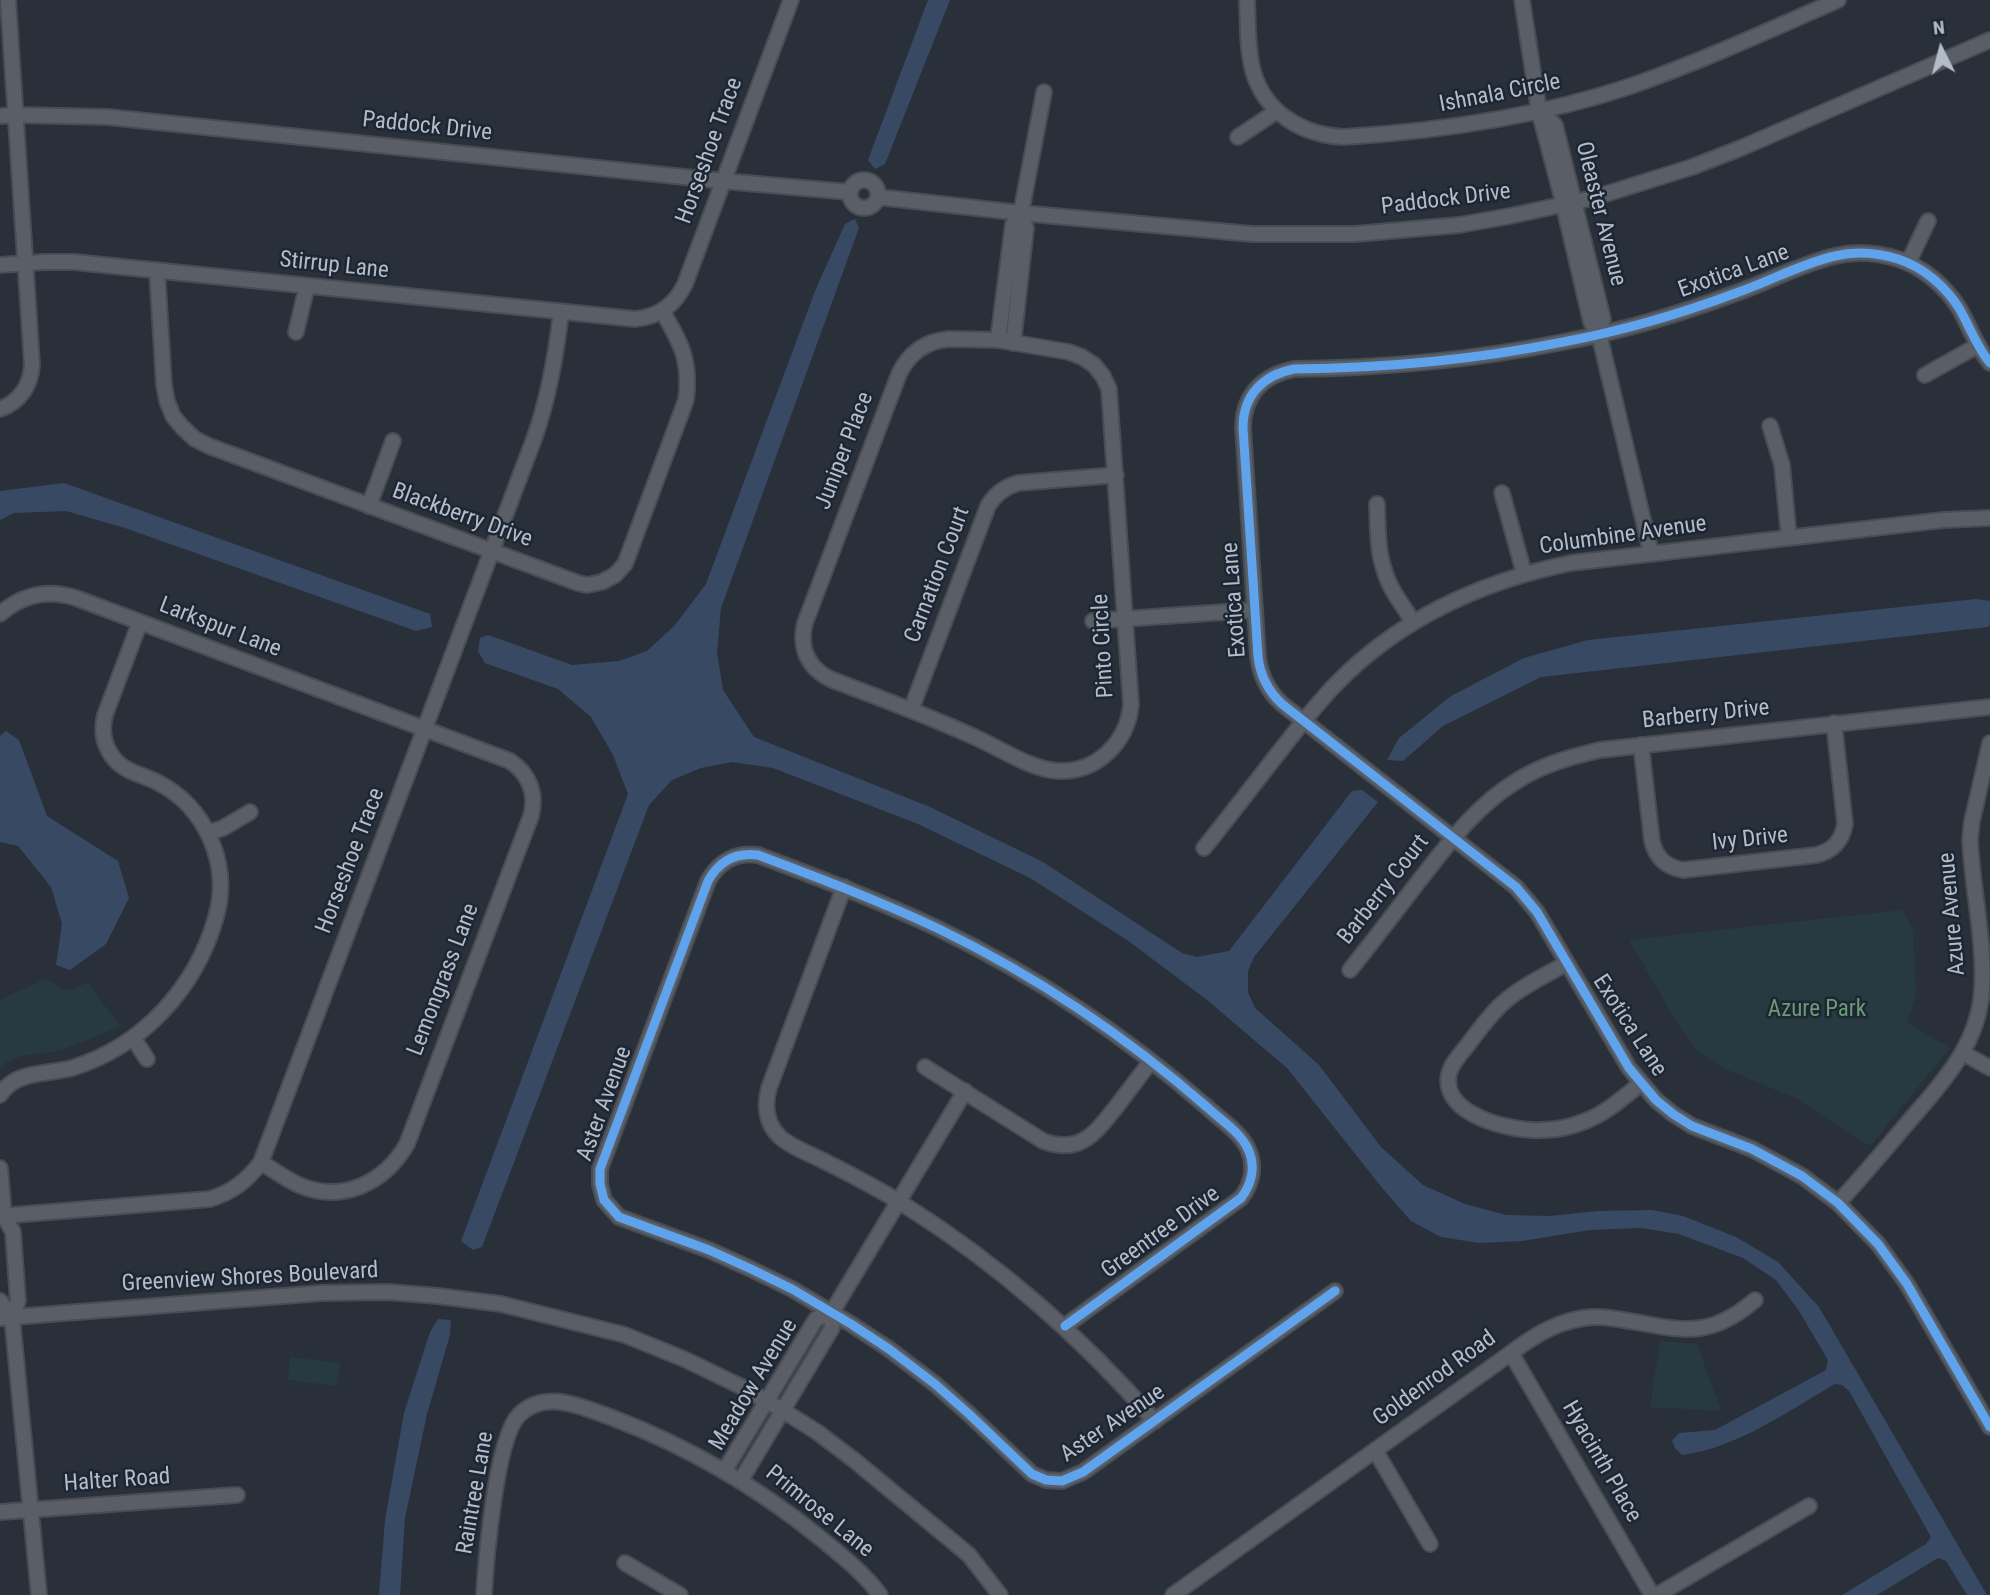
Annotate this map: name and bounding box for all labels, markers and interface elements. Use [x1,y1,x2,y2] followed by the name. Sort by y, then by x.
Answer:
[1906,14,1976,84] north arrow
[1932,16,1946,40] text: N
[1437,69,1563,119] street label: Ishnala Circle
[671,74,749,228] street label: Horseshoe Trace
[361,106,493,148] street label: Paddock Drive
[1569,139,1631,289] street label: Oleaster Avenue
[1380,178,1512,222] street label: Paddock Drive
[1675,239,1793,305] street label: Exotica Lane
[278,247,390,285] street label: Stirrup Lane
[810,388,880,514] street label: Juniper Place
[388,478,536,554] street label: Blackberry Drive
[899,503,977,647] street label: Carnation Court
[1538,511,1708,561] street label: Columbine Avenue
[1217,541,1253,659] street label: Exotica Lane
[155,592,285,664] street label: Larkspur Lane
[1087,593,1121,699] street label: Pinto Circle
[1641,695,1771,735] street label: Barberry Drive
[311,784,391,938] street label: Horseshoe Trace
[1711,822,1789,858] street label: Ivy Drive
[1333,830,1435,950] street label: Barberry Court
[1934,851,1972,977] street label: Azure Avenue
[402,900,486,1060] street label: Lemongrass Lane
[1586,970,1672,1082] street label: Exotica Lane
[1768,996,1866,1024] park label: Azure Park
[572,1043,638,1165] street label: Aster Avenue
[1096,1181,1226,1285] street label: Greentree Drive
[121,1257,379,1299] street label: Greenview Shores Boulevard
[704,1314,804,1456] street label: Meadow Avenue
[1368,1325,1502,1433] street label: Goldenrod Road
[1056,1379,1170,1469] street label: Aster Avenue
[1555,1396,1647,1528] street label: Hyacinth Place
[452,1430,500,1556] street label: Raintree Lane
[759,1460,879,1564] street label: Primrose Lane
[63,1464,171,1498] street label: Halter Road

